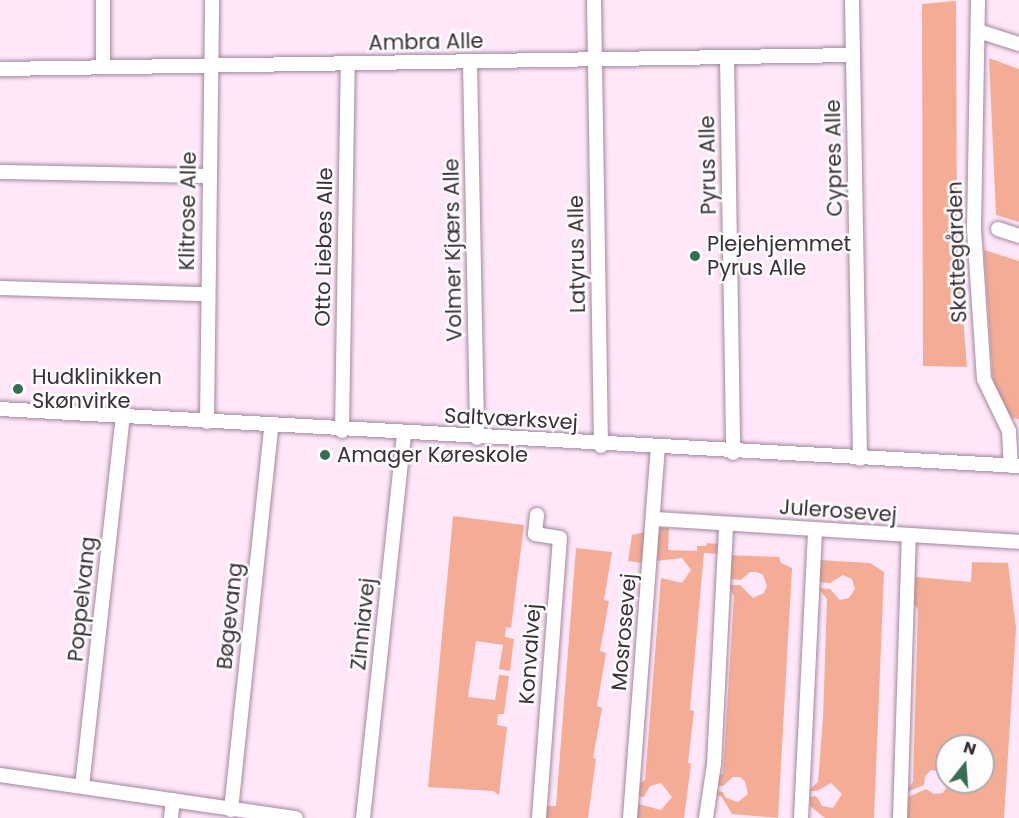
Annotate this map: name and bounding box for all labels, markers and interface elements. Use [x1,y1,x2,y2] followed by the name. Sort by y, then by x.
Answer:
[368,28,484,56] street label: Ambra Alle
[820,99,848,217] street label: Cypres Alle
[695,115,721,215] street label: Pyrus Alle
[174,151,202,271] street label: Klitrose Alle
[439,158,467,342] street label: Volmer Kjærs Alle
[310,167,338,327] street label: Otto Liebes Alle
[942,181,972,323] street label: Skottegården
[563,195,591,313] street label: Latyrus Alle
[707,231,851,281] place label: Plejehjemmet Pyrus Alle
[688,249,702,263] marker: Plejehjemmet Pyrus Alle
[32,364,162,414] place label: Hudklinikken Skønvirke
[9,380,27,398] marker: Hudklinikken Skønvirke
[444,403,578,435] street label: Saltværksvej
[337,442,528,468] place label: Amager Køreskole
[318,448,332,462] marker: Amager Køreskole
[778,494,898,528] street label: Julerosevej
[63,535,101,663] street label: Poppelvang
[212,561,248,671] street label: Bøgevang
[606,572,642,692] street label: Mosrosevej
[346,577,380,671] street label: Zinniavej
[514,603,546,705] street label: Konvalvej
[935,734,995,794] north arrow
[961,735,979,761] text: N

